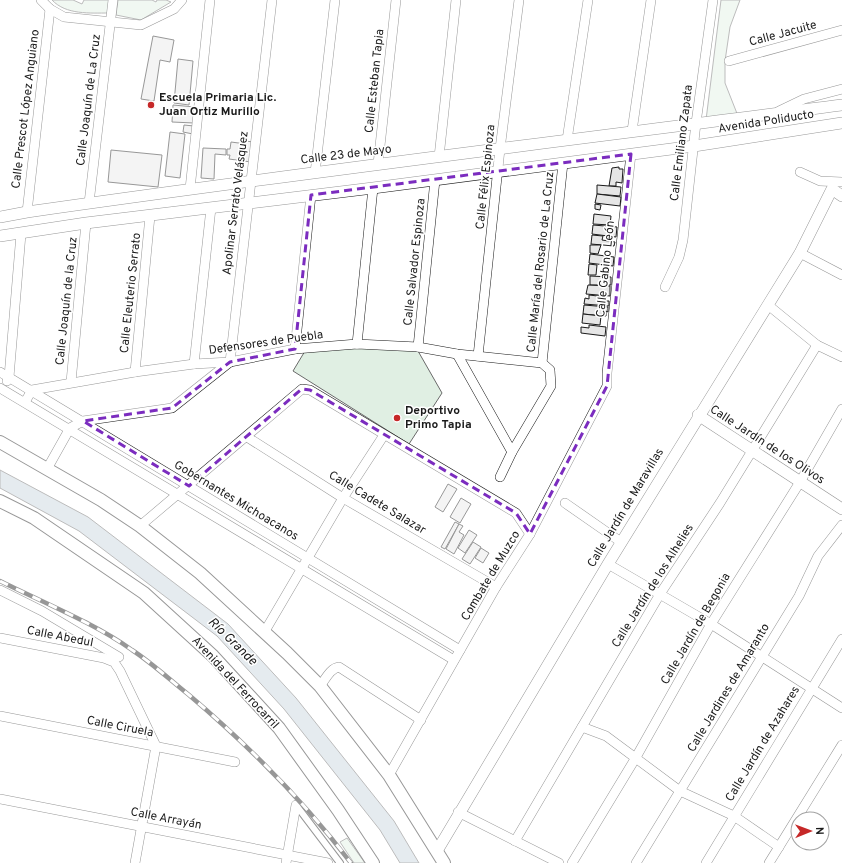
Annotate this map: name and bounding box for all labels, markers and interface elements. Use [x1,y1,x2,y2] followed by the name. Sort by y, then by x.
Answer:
[747,17,819,51] street label: Calle Jacuite
[8,28,44,190] street label: Calle Prescot López Anguiano
[362,28,388,134] street label: Calle Esteban Tapia
[73,33,105,167] street label: Calle Joaquín de La Cruz
[667,84,697,202] street label: Calle Emiliano Zapata
[159,90,277,120] place label: Escuela Primaria Lic. Juan Ortiz Murillo
[146,100,156,110] marker: Escuela Primaria Lic. Juan Ortiz Murillo
[717,106,815,137] street label: Avenida Poliducto
[473,124,499,230] street label: Calle Félix Espinoza
[219,130,253,276] street label: Apolinar Serrato Velásquez
[300,141,393,169] street label: Calle 23 de Mayo
[524,171,558,353] street label: Calle María del Rosario de La Cruz
[400,198,430,326] street label: Calle Salvador Espinoza
[593,220,619,318] street label: Calle Gabino León
[117,232,145,354] street label: Calle Eleuterio Serrato
[52,236,82,366] street label: Calle Joaquín de la Cruz
[208,327,324,359] street label: Defensores de Puebla
[707,402,827,488] street label: Calle Jardín de los Olivos
[405,403,472,433] place label: Deportivo Primo Tapia
[392,413,402,423] marker: Deportivo Primo Tapia
[584,445,668,571] street label: Calle Jardín de Maravillas
[171,457,301,545] street label: Gobernantes Michoacanos
[325,468,429,539] street label: Calle Cadete Salazar
[608,521,698,651] street label: Calle Jardín de los Alhelies
[458,528,524,624] street label: Combate de Muzco
[657,570,735,688] street label: Calle Jardín de Begonia
[204,615,260,670] water label: Río Grande
[684,620,774,755] street label: Calle Jardines de Amaranto
[25,623,95,651] street label: Calle Abedul
[188,633,282,733] street label: Avenida del Ferrocarril
[722,683,804,805] street label: Calle Jardín de Azahares
[85,713,155,741] street label: Calle Ciruela
[129,804,203,834] street label: Calle Arrayán
[790,811,830,851] north arrow
[812,827,826,835] text: N

